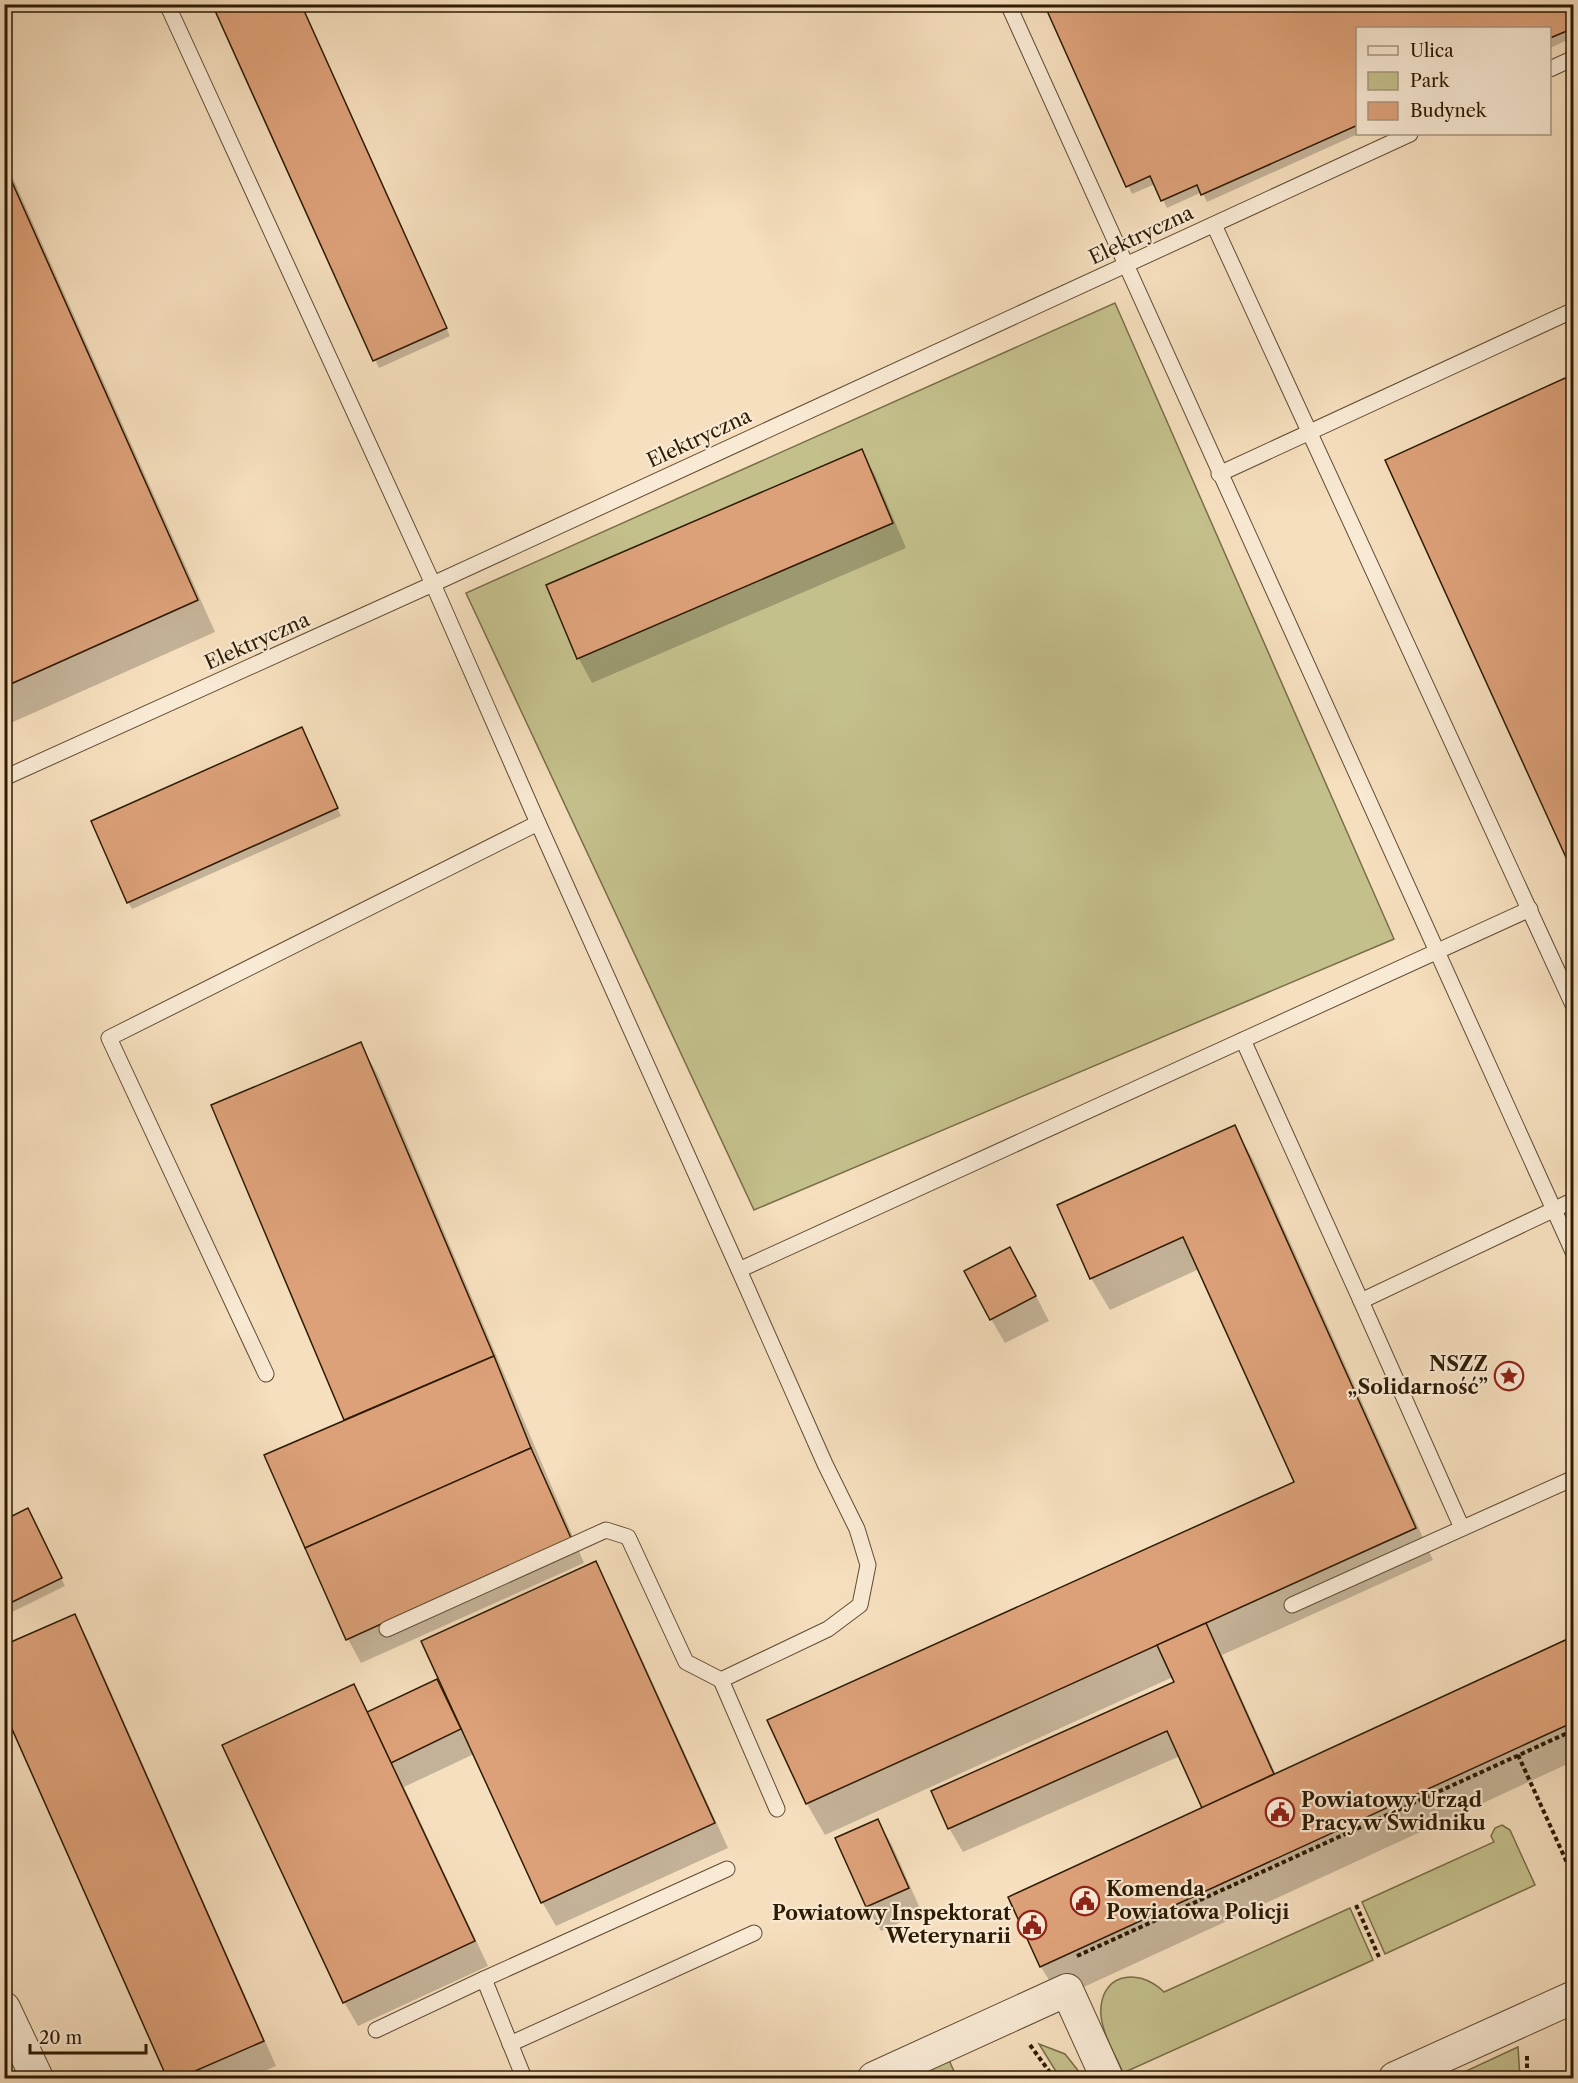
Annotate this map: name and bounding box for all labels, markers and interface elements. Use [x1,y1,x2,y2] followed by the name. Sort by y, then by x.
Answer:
[1356,27,1551,135] legend
[1410,40,1454,62] text: Ulica
[1410,70,1451,92] text: Park
[1410,100,1488,122] text: Budynek
[1085,200,1197,270] street label: Elektryczna
[643,403,755,473] street label: Elektryczna
[201,607,314,675] street label: Elektryczna
[1348,1352,1488,1399] place label: NSZZ „Solidarność”
[1493,1360,1525,1392] place icon: NSZZ „Solidarność”
[1301,1788,1486,1835] place label: Powiatowy Urząd Pracy w Świdniku
[1264,1796,1296,1828] public building icon: Powiatowy Urząd Pracy w Świdniku
[1106,1877,1289,1924] place label: Komenda Powiatowa Policji
[1069,1885,1101,1917] public building icon: Komenda Powiatowa Policji
[772,1901,1011,1948] place label: Powiatowy Inspektorat Weterynarii
[1016,1909,1048,1941] public building icon: Powiatowy Inspektorat Weterynarii
[30,2017,146,2055] scale bar
[39,2027,83,2049] text: 20 m

